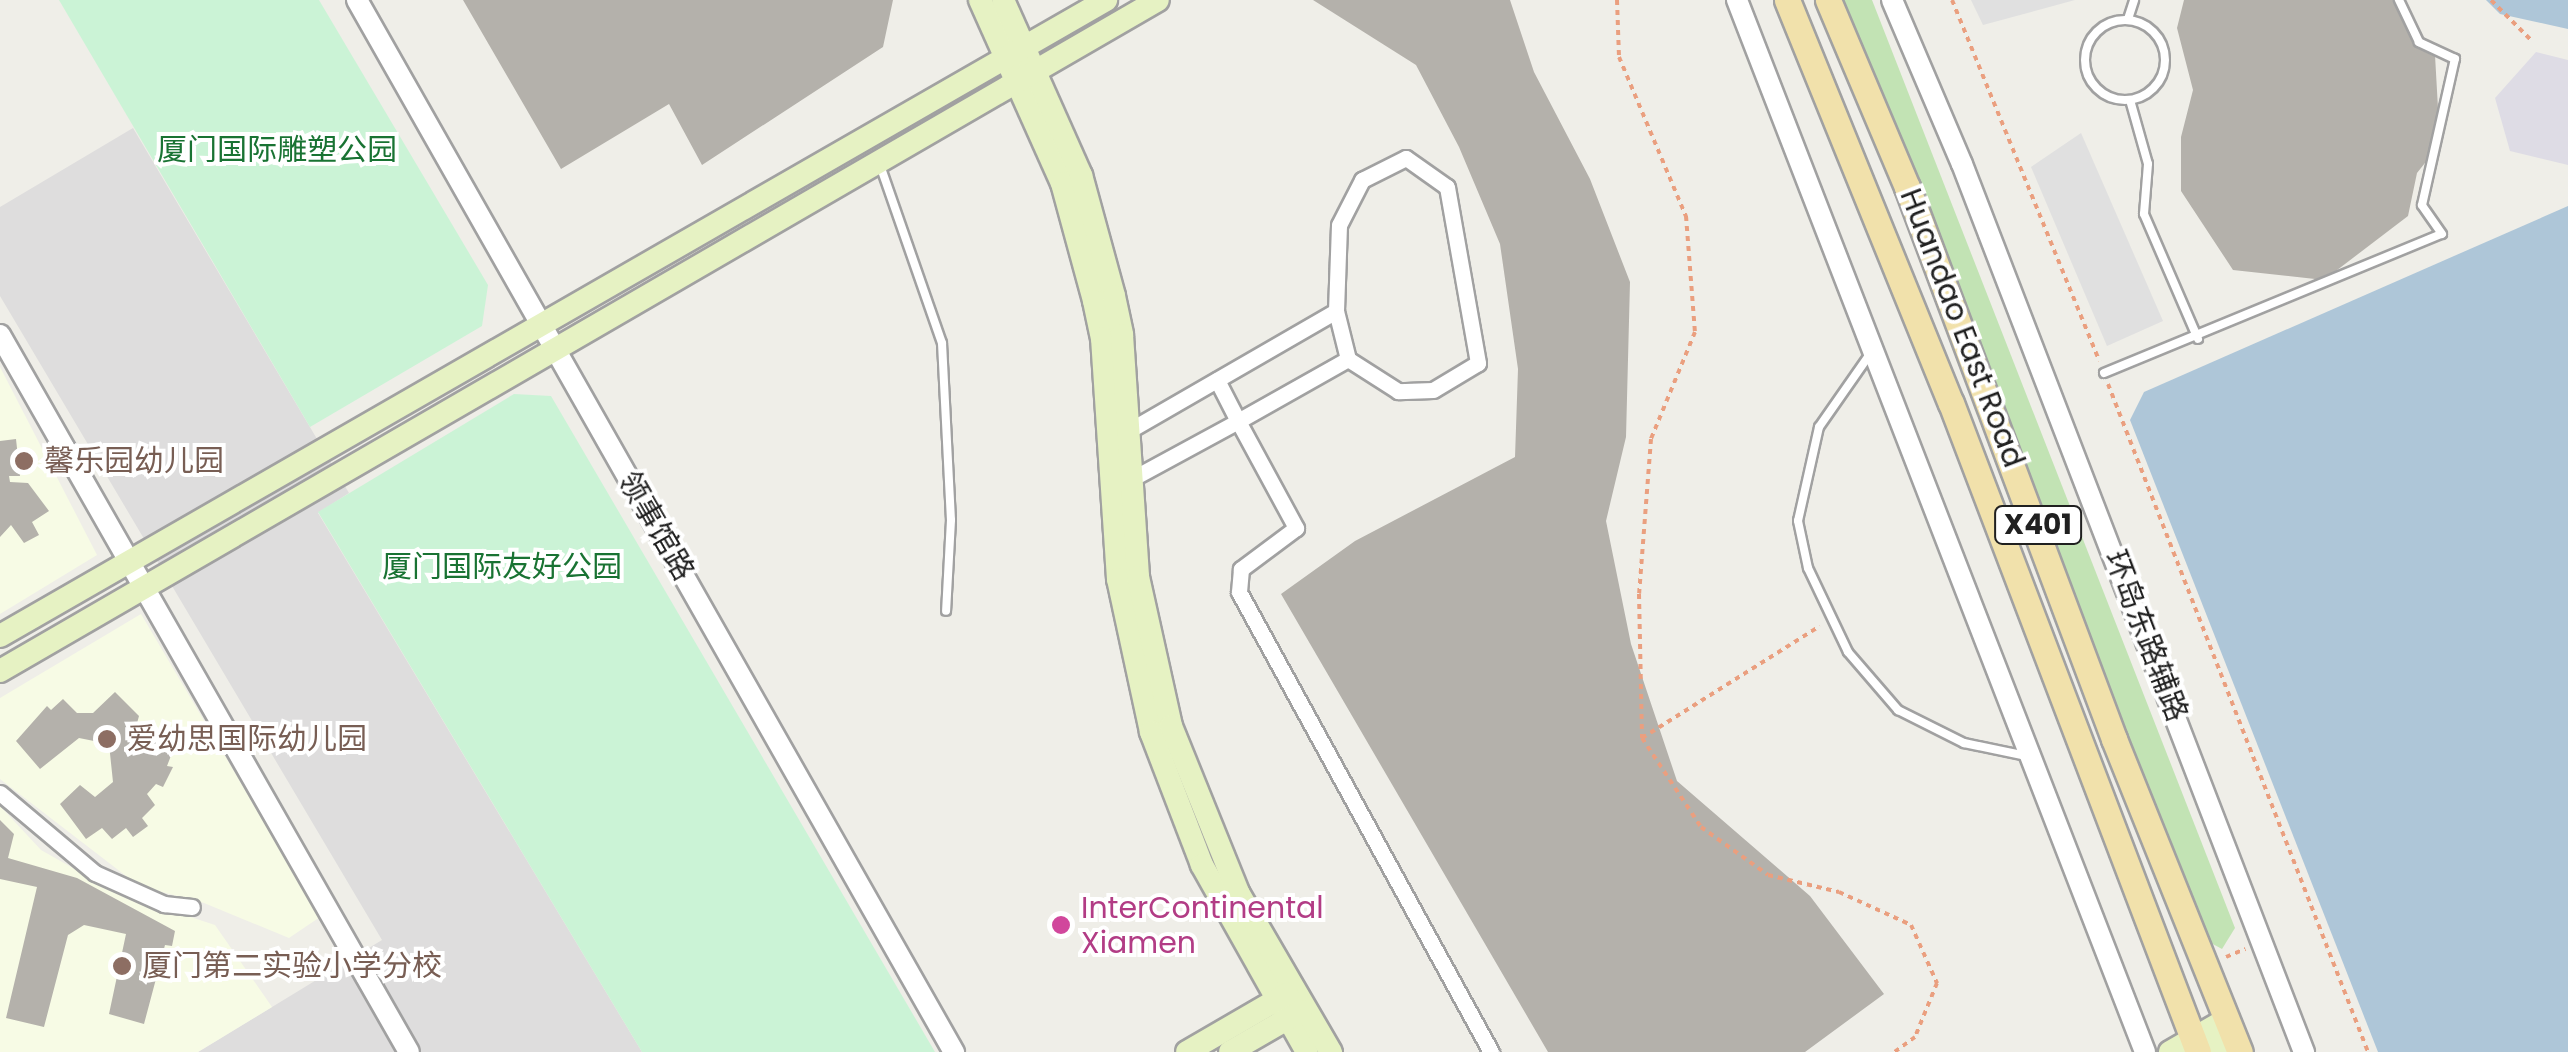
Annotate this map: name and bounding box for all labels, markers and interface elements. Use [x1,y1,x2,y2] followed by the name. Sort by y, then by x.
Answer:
[157,132,397,168] park label: 厦门国际雕塑公园
[1892,184,2032,472] street label: Huandao East Road
[44,443,224,479] place label: 馨乐园幼儿园
[13,450,35,472] marker: 馨乐园幼儿园
[610,465,702,587] street label: 领事馆路
[1993,502,2083,548] road number: X401
[2097,546,2195,726] street label: 环岛东路辅路
[382,549,622,585] park label: 厦门国际友好公园
[127,721,367,757] place label: 爱幼思国际幼儿园
[96,728,118,750] marker: 爱幼思国际幼儿园
[1081,890,1324,960] place label: InterContinental Xiamen
[1050,914,1072,936] marker: InterContinental Xiamen
[142,948,442,984] place label: 厦门第二实验小学分校
[111,955,133,977] marker: 厦门第二实验小学分校

